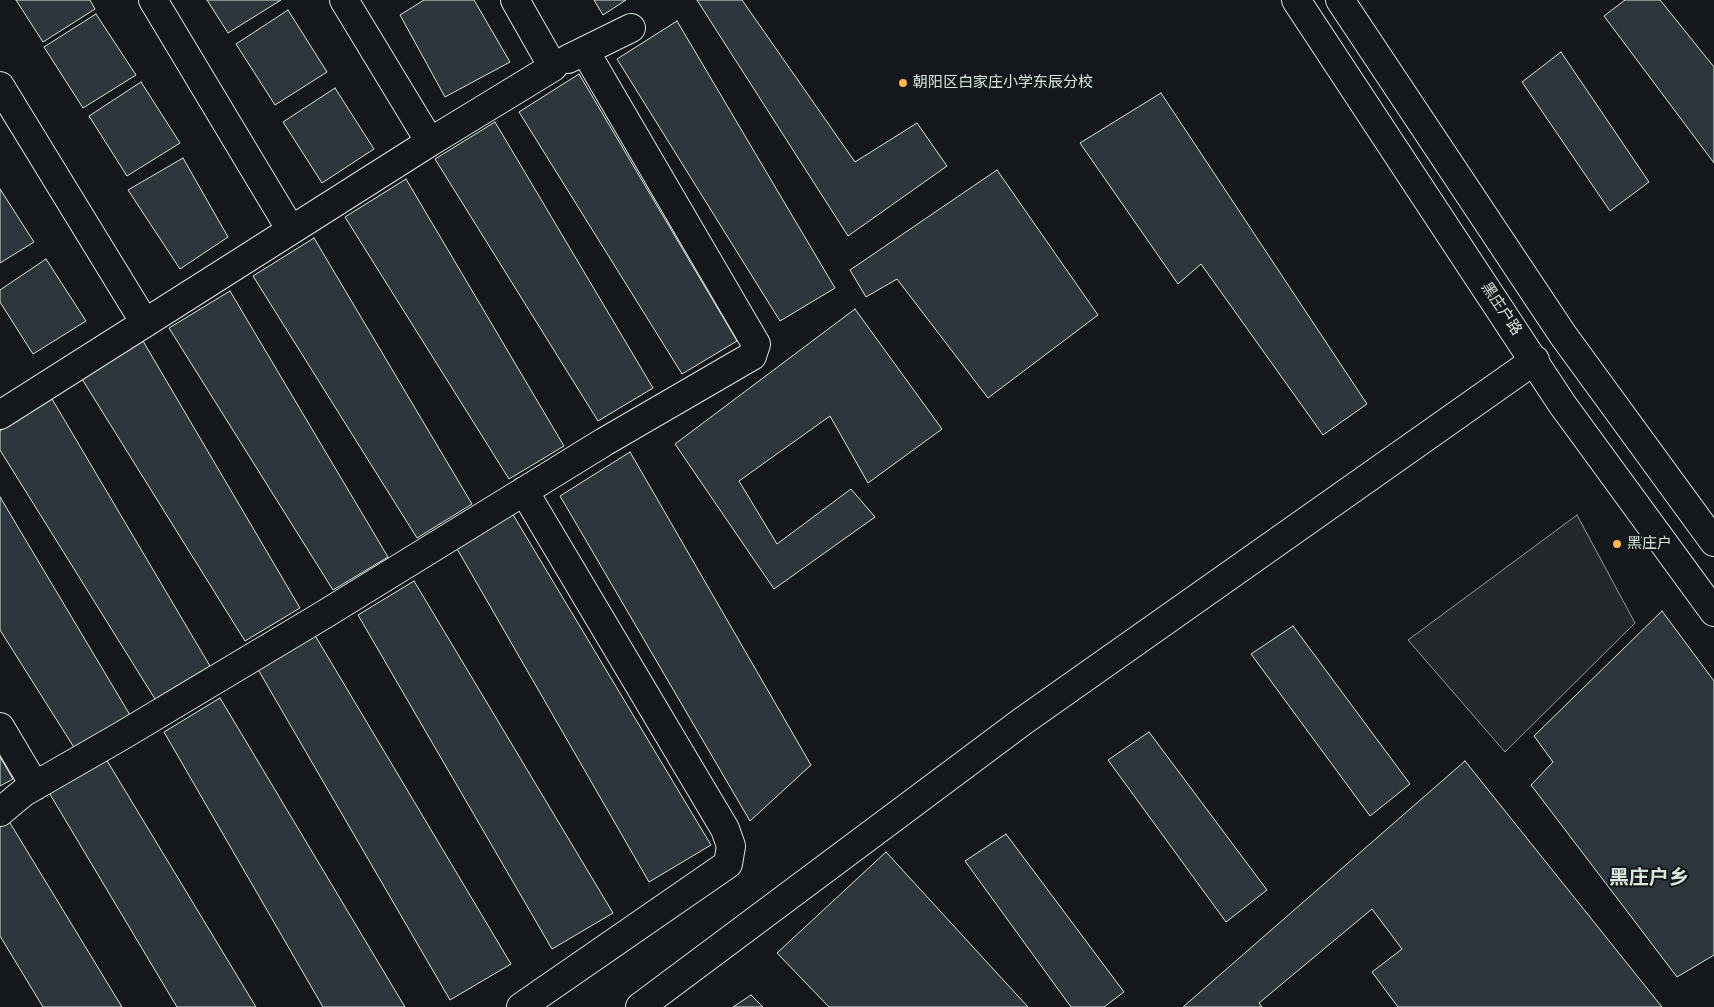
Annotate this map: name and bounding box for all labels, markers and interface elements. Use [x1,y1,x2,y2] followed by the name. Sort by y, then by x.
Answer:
[913,74,1093,92] place label: 朝阳区白家庄小学东辰分校
[897,77,909,89] marker: 朝阳区白家庄小学东辰分校
[1477,279,1525,339] street label: 黑庄户路
[1627,535,1672,553] place label: 黑庄户
[1611,538,1623,550] marker: 黑庄户
[1609,867,1689,891] district label: 黑庄户乡

